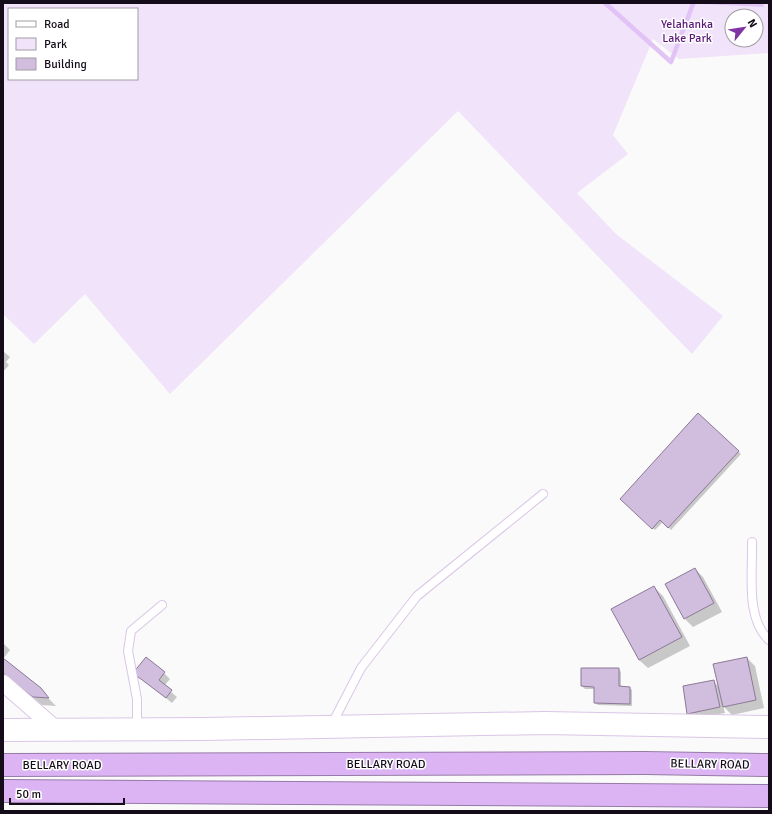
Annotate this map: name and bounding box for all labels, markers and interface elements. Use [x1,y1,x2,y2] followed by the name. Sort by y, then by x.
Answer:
[8,8,138,80] legend
[724,8,764,48] north arrow
[44,17,70,32] text: Road
[661,17,713,46] park label: Yelahanka Lake Park
[745,17,760,30] text: N
[44,37,67,52] text: Park
[44,57,87,72] text: Building
[670,756,750,773] street label: BELLARY ROAD
[346,757,426,772] street label: BELLARY ROAD
[22,758,102,773] street label: BELLARY ROAD
[10,780,124,806] scale bar
[16,787,41,802] text: 50 m

